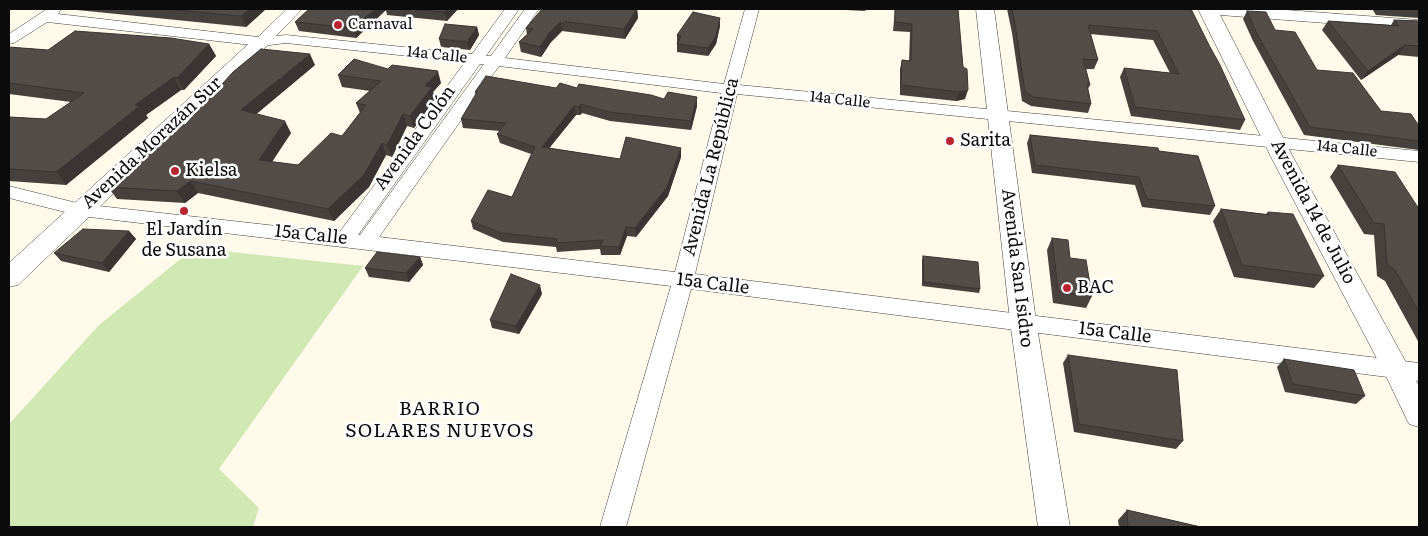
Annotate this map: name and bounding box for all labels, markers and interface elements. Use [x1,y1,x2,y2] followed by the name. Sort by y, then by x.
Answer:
[348,16,413,34] place label: Carnaval
[332,19,344,31] marker: Carnaval
[406,43,468,67] street label: 14a Calle
[77,72,227,214] street label: Avenida Morazán Sur
[678,76,744,258] street label: Avenida La República
[370,81,460,195] street label: Avenida Colón
[809,88,871,112] street label: 14a Calle
[960,130,1011,152] place label: Sarita
[944,135,956,147] marker: Sarita
[1266,136,1360,288] street label: Avenida 14 de Julio
[1316,137,1378,161] street label: 14a Calle
[185,160,238,182] place label: Kielsa
[169,165,181,177] marker: Kielsa
[997,187,1037,349] street label: Avenida San Isidro
[178,205,190,217] marker: El Jardín de Susana
[141,219,227,262] place label: El Jardín de Susana
[274,220,348,250] street label: 15a Calle
[675,269,751,299] street label: 15a Calle
[1077,277,1114,299] place label: BAC
[1061,282,1073,294] marker: BAC
[1077,318,1153,348] street label: 15a Calle
[344,398,536,442] district label: BARRIO SOLARES NUEVOS

